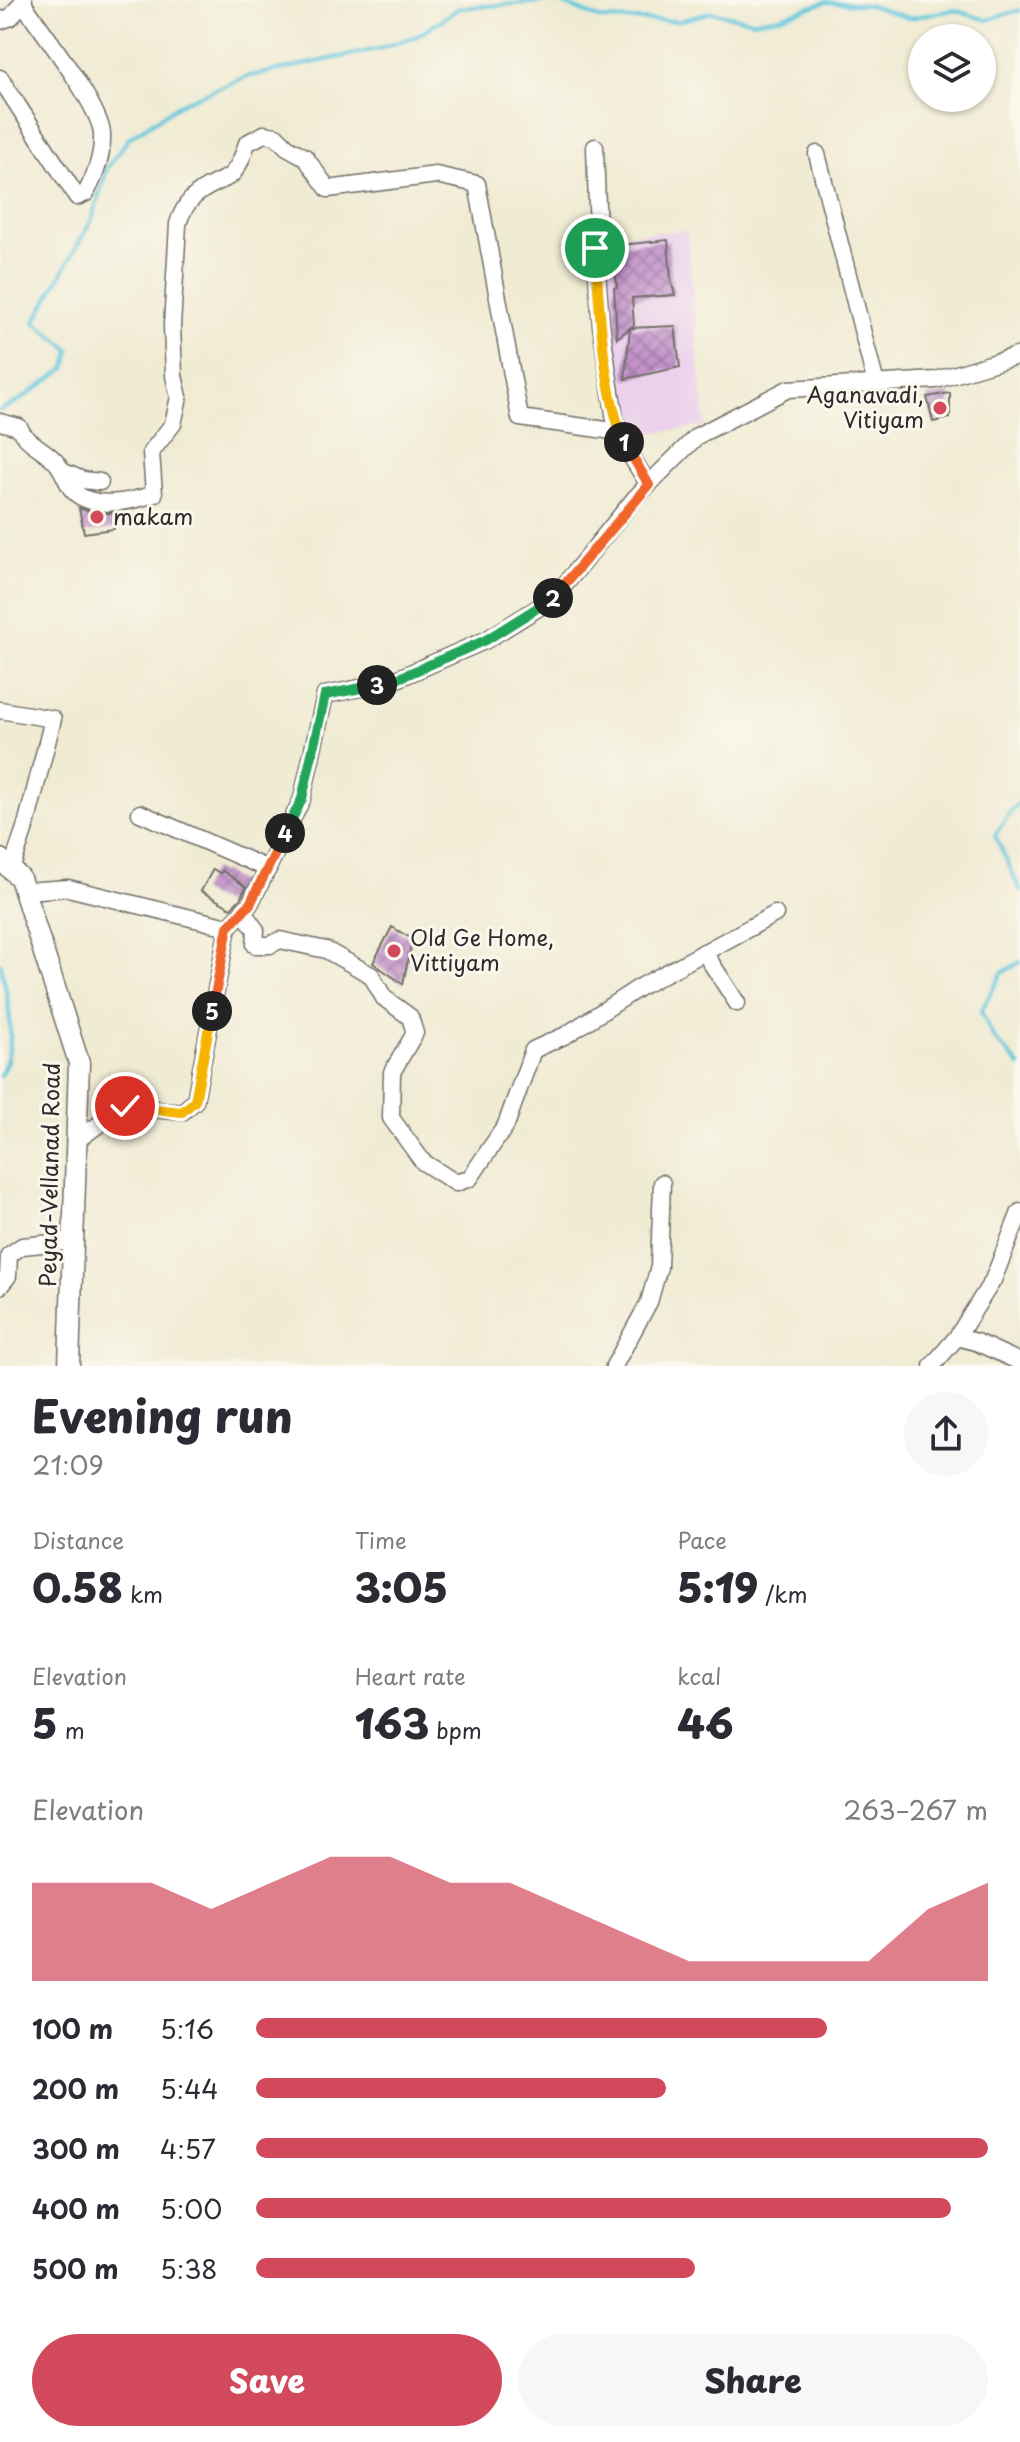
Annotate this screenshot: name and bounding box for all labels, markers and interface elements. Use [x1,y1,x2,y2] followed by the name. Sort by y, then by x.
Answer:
[908,24,996,112] map controls
[908,24,996,112] button: layers
[561,214,629,282] pin
[573,226,617,270] icon: arrive
[806,377,924,435] place label: Aganavadi, Vitiyam
[931,399,949,417] marker: Aganavadi, Vitiyam
[604,422,644,462] pin: 1
[619,425,629,458] text: 1
[113,499,193,532] place label: makam
[88,508,106,526] marker: makam
[533,578,573,618] pin: 2
[545,581,561,614] text: 2
[357,665,397,705] pin: 3
[370,668,384,701] text: 3
[265,813,305,853] pin: 4
[278,816,292,849] text: 4
[410,920,554,978] place label: Old Ge Home, Vittiyam
[385,942,403,960] marker: Old Ge Home, Vittiyam
[192,991,232,1031] pin: 5
[205,994,219,1027] text: 5
[30,1062,67,1288] street label: Peyad-Vellanad Road
[91,1072,159,1140] pin
[103,1084,147,1128] icon: check
[32,1382,293,1448] text: Evening run
[904,1392,988,1476] button: share
[32,1445,104,1484] text: 21:09
[32,1523,124,1556] text: Distance
[355,1523,407,1556] text: Time
[677,1523,727,1556] text: Pace
[32,1556,123,1617] text: 0.58
[355,1556,448,1617] text: 3:05
[677,1556,758,1617] text: 5:19
[123,1577,163,1610] text: km
[758,1577,807,1610] text: /km
[32,1659,127,1692] text: Elevation
[355,1659,466,1692] text: Heart rate
[677,1659,721,1692] text: kcal
[32,1692,58,1753] text: 5
[355,1692,429,1753] text: 163
[677,1692,733,1753] text: 46
[58,1713,85,1746] text: m
[429,1713,482,1746] text: bpm
[32,1790,144,1829] text: Elevation
[843,1790,988,1829] text: 263–267 m
[32,2009,113,2048] text: 100 m
[160,2009,214,2048] text: 5:16
[32,2069,119,2108] text: 200 m
[160,2069,219,2108] text: 5:44
[32,2129,120,2168] text: 300 m
[160,2129,216,2168] text: 4:57
[32,2189,120,2228] text: 400 m
[160,2189,222,2228] text: 5:00
[32,2249,118,2288] text: 500 m
[160,2249,218,2288] text: 5:38
[32,2334,502,2426] button: Save
[518,2334,988,2426] button: Share

